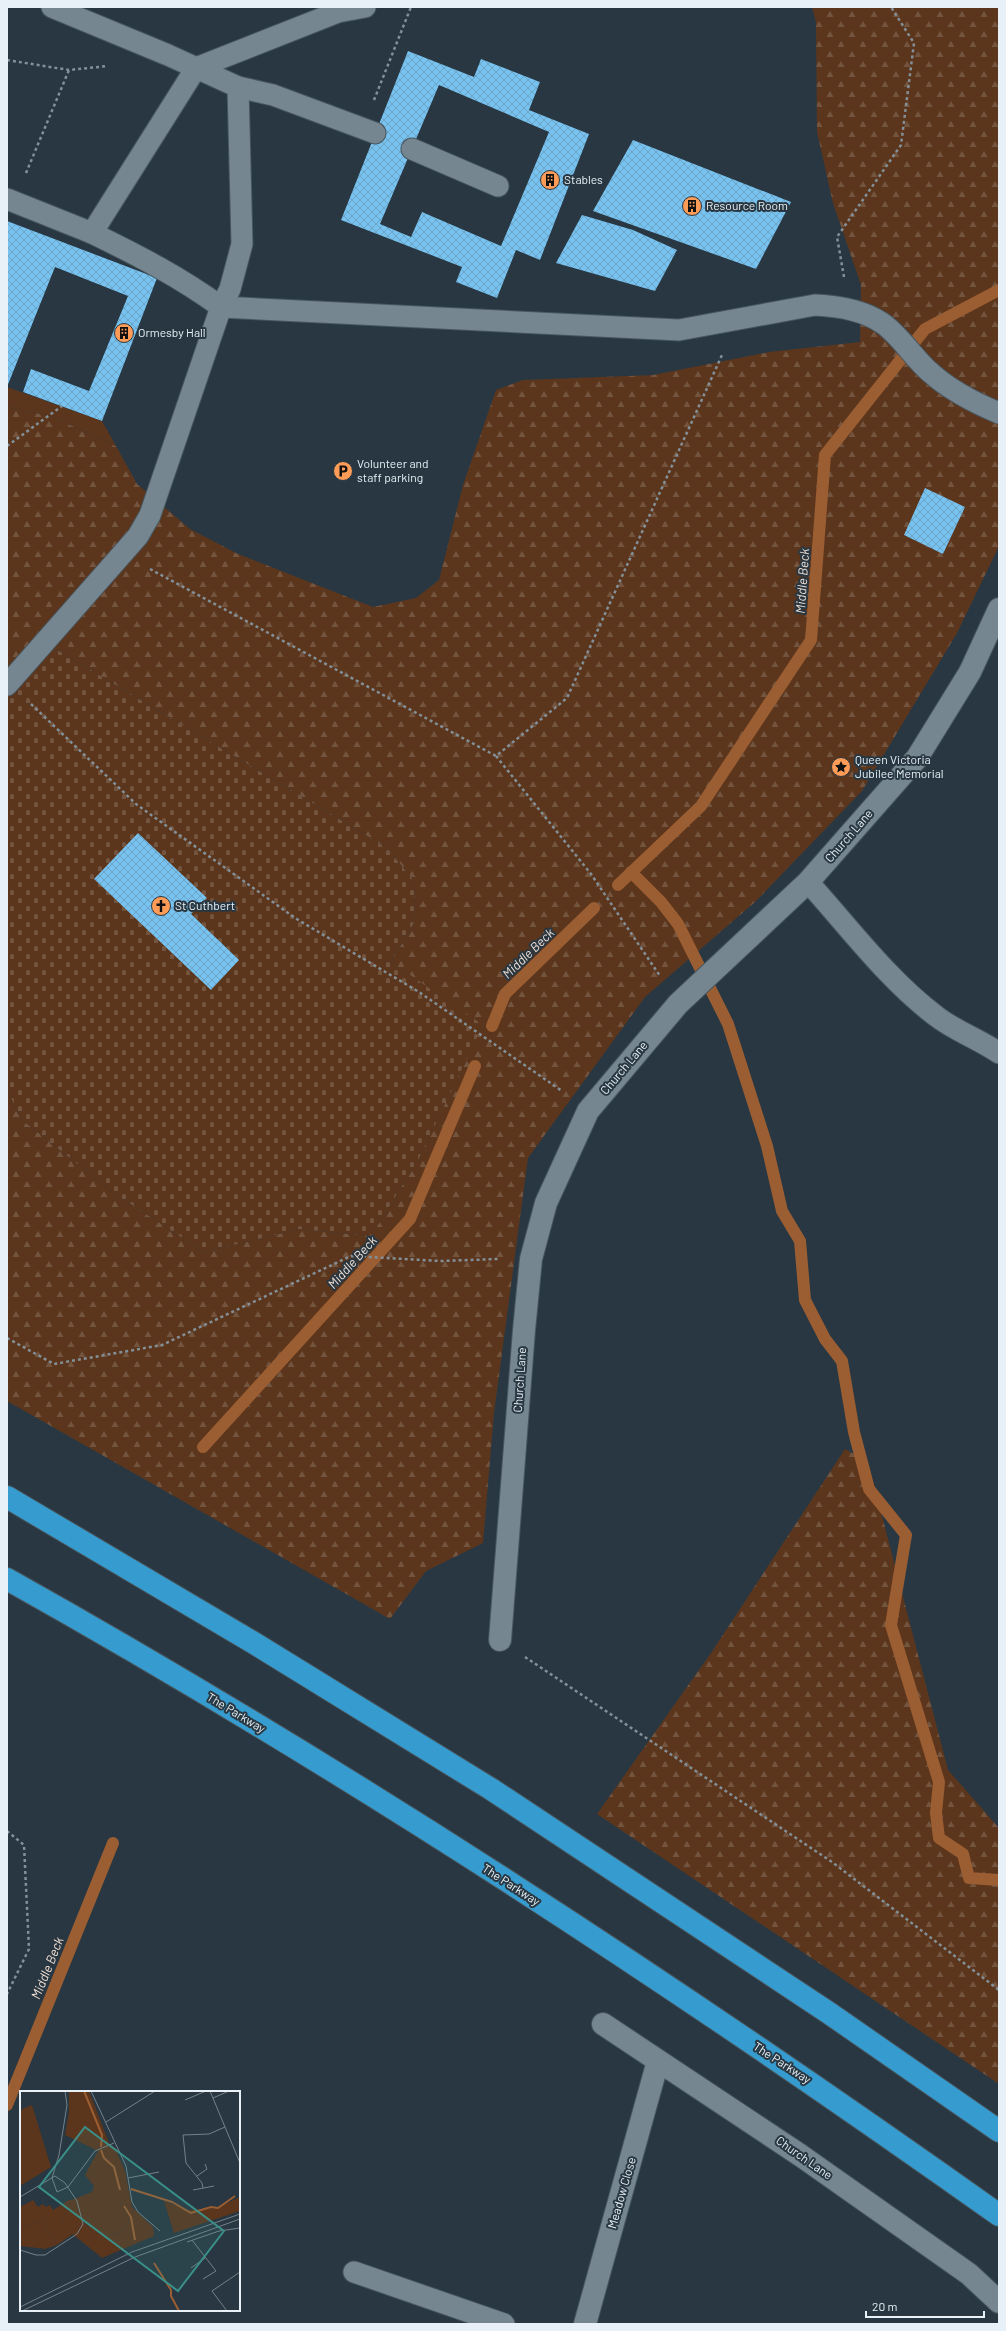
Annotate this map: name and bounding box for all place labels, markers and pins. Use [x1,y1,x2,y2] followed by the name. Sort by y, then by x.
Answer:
[539,169,561,191] building icon: Stables
[564,172,603,186] place label: Stables
[681,195,703,217] building icon: Resource Room
[706,198,788,212] place label: Resource Room
[113,322,135,344] building icon: Ormesby Hall
[138,325,206,339] place label: Ormesby Hall
[357,456,429,484] place label: Volunteer and staff parking
[332,460,354,482] parking icon: Volunteer and staff parking
[855,752,944,780] place label: Queen Victoria Jubilee Memorial
[830,756,852,778] place icon: Queen Victoria Jubilee Memorial
[150,895,172,917] church icon: St Cuthbert
[175,898,235,912] place label: St Cuthbert

